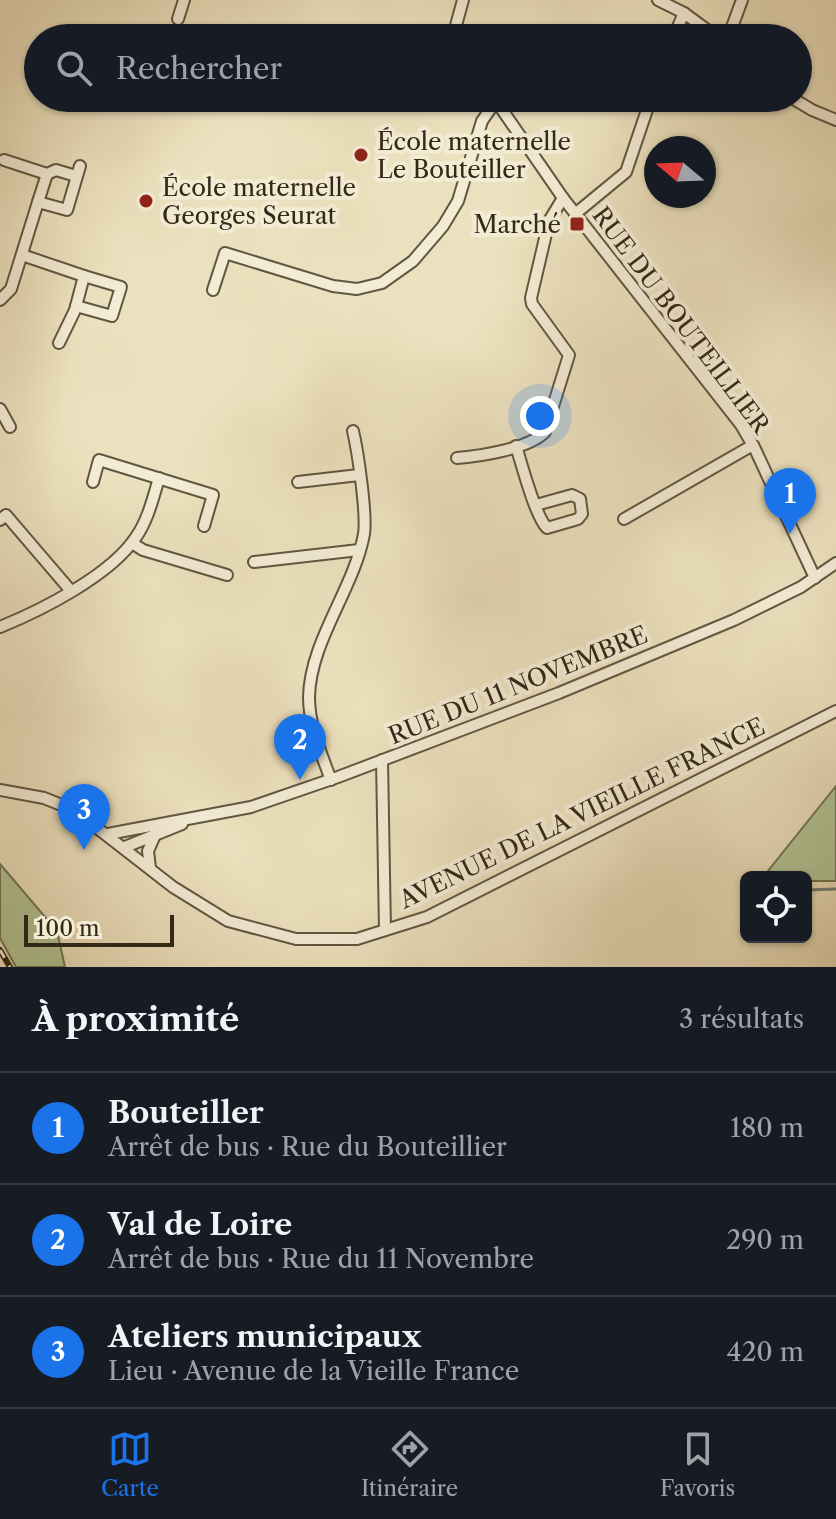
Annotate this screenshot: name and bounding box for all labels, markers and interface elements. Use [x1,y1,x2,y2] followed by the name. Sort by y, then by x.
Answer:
[24,24,812,112] search box
[52,46,96,90] icon: search
[116,50,282,87] text: Rechercher
[377,127,571,184] place label: École maternelle Le Bouteiller
[644,136,716,208] north arrow
[352,146,370,164] marker: École maternelle Le Bouteiller
[162,173,356,230] place label: École maternelle Georges Seurat
[137,192,155,210] marker: École maternelle Georges Seurat
[586,201,777,440] street label: RUE DU BOUTEILLIER
[473,210,561,239] place label: Marché
[568,215,586,233] marker: Marché
[520,396,560,436] your location
[764,468,816,534] pin: 1
[384,620,652,750] street label: RUE DU 11 NOVEMBRE
[394,712,769,915] street label: AVENUE DE LA VIEILLE FRANCE
[274,714,326,780] pin: 2
[58,784,110,850] pin: 3
[740,871,812,943] map controls
[740,871,812,943] button: locate
[24,911,174,947] scale bar
[36,915,99,942] text: 100 m
[32,998,239,1040] text: À proximité
[679,1003,804,1035] text: 3 résultats
[108,1094,264,1131] text: Bouteiller
[52,1112,64,1144] text: 1
[730,1112,804,1144] text: 180 m
[108,1131,507,1163] text: Arrêt de bus · Rue du Bouteillier
[108,1206,292,1243] text: Val de Loire
[50,1224,66,1256] text: 2
[726,1224,804,1256] text: 290 m
[108,1243,534,1275] text: Arrêt de bus · Rue du 11 Novembre
[108,1318,421,1355] text: Ateliers municipaux
[51,1336,65,1368] text: 3
[726,1336,804,1368] text: 420 m
[108,1355,519,1387] text: Lieu · Avenue de la Vieille France
[101,1427,159,1502] tab: Carte
[361,1427,458,1502] tab: Itinéraire
[660,1427,735,1502] tab: Favoris

